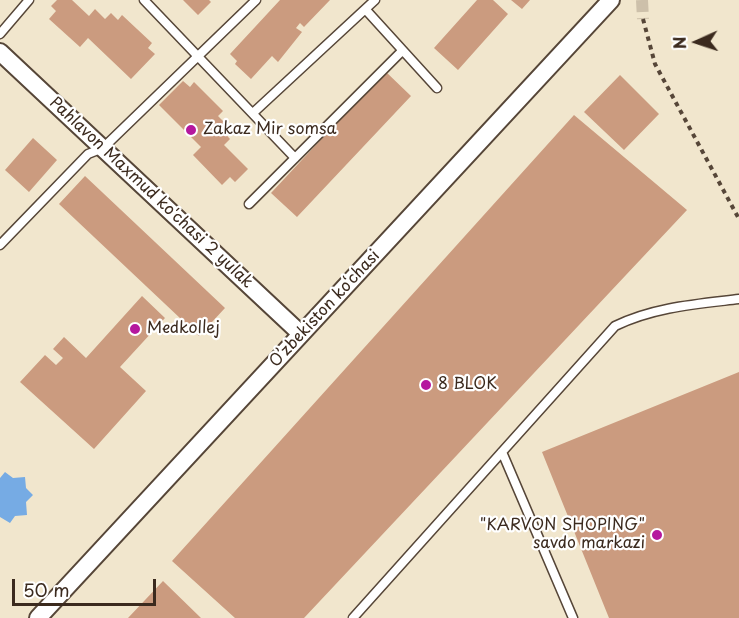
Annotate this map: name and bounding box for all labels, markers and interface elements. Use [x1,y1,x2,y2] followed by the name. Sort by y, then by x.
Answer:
[667,12,727,72] north arrow
[667,36,691,50] text: N
[45,93,257,293] street label: Pahlavon Maxmud ko'chasi 2 yulak
[203,120,336,140] place label: Zakaz Mir somsa
[184,123,198,137] marker: Zakaz Mir somsa
[266,247,384,371] street label: O’zbekiston ko‘chasi
[147,319,220,339] place label: Medkollej
[128,322,142,336] marker: Medkollej
[438,375,497,395] place label: 8 BLOK
[419,378,433,392] marker: 8 BLOK
[480,516,645,554] place label: "KARVON SHOPING" savdo markazi
[650,528,664,542] marker: "KARVON SHOPING" savdo markazi
[15,567,159,605] scale bar
[23,576,70,603] text: 50 m

